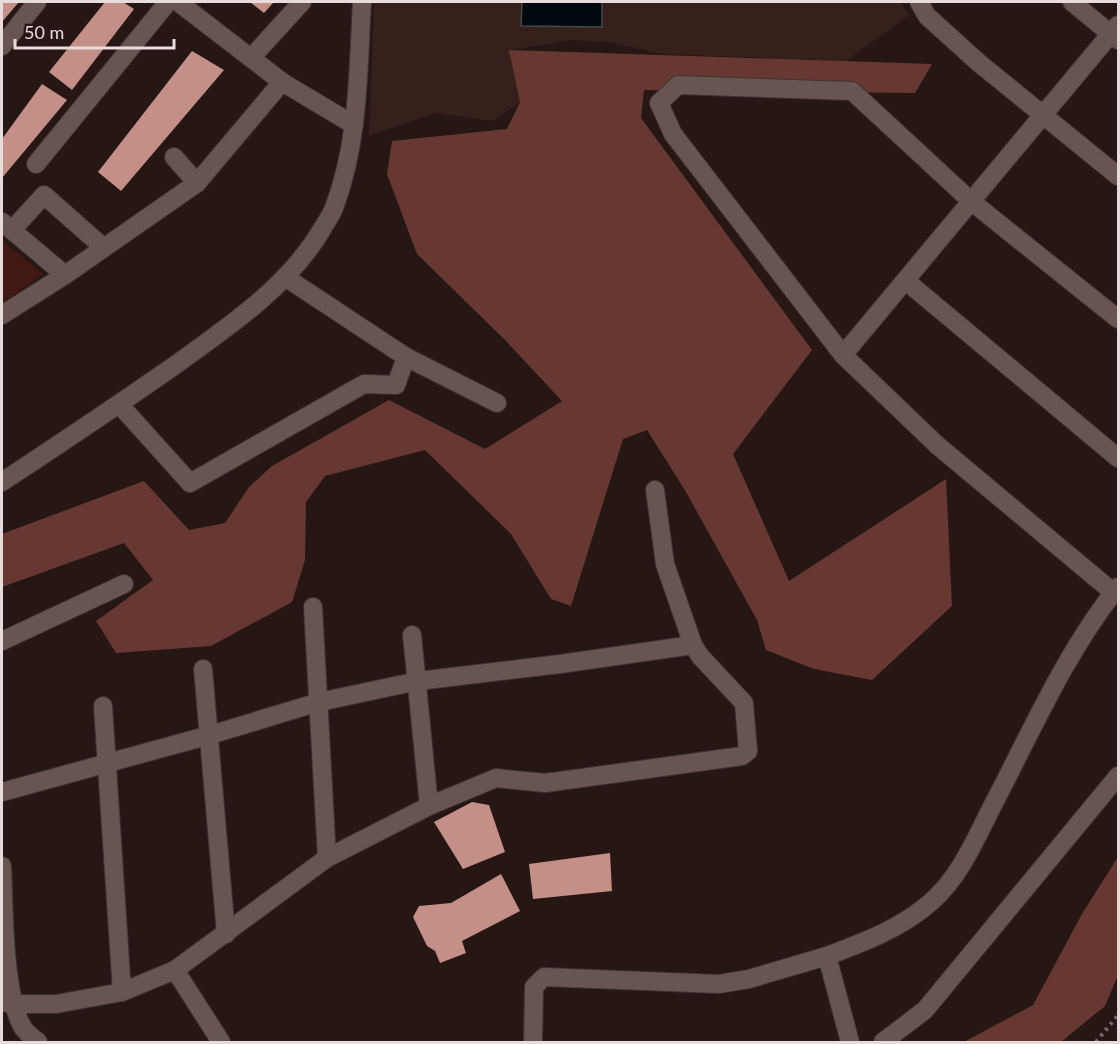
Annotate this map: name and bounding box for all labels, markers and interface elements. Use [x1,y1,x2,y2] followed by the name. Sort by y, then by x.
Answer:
[15,12,174,50] scale bar
[24,21,64,43] text: 50 m

